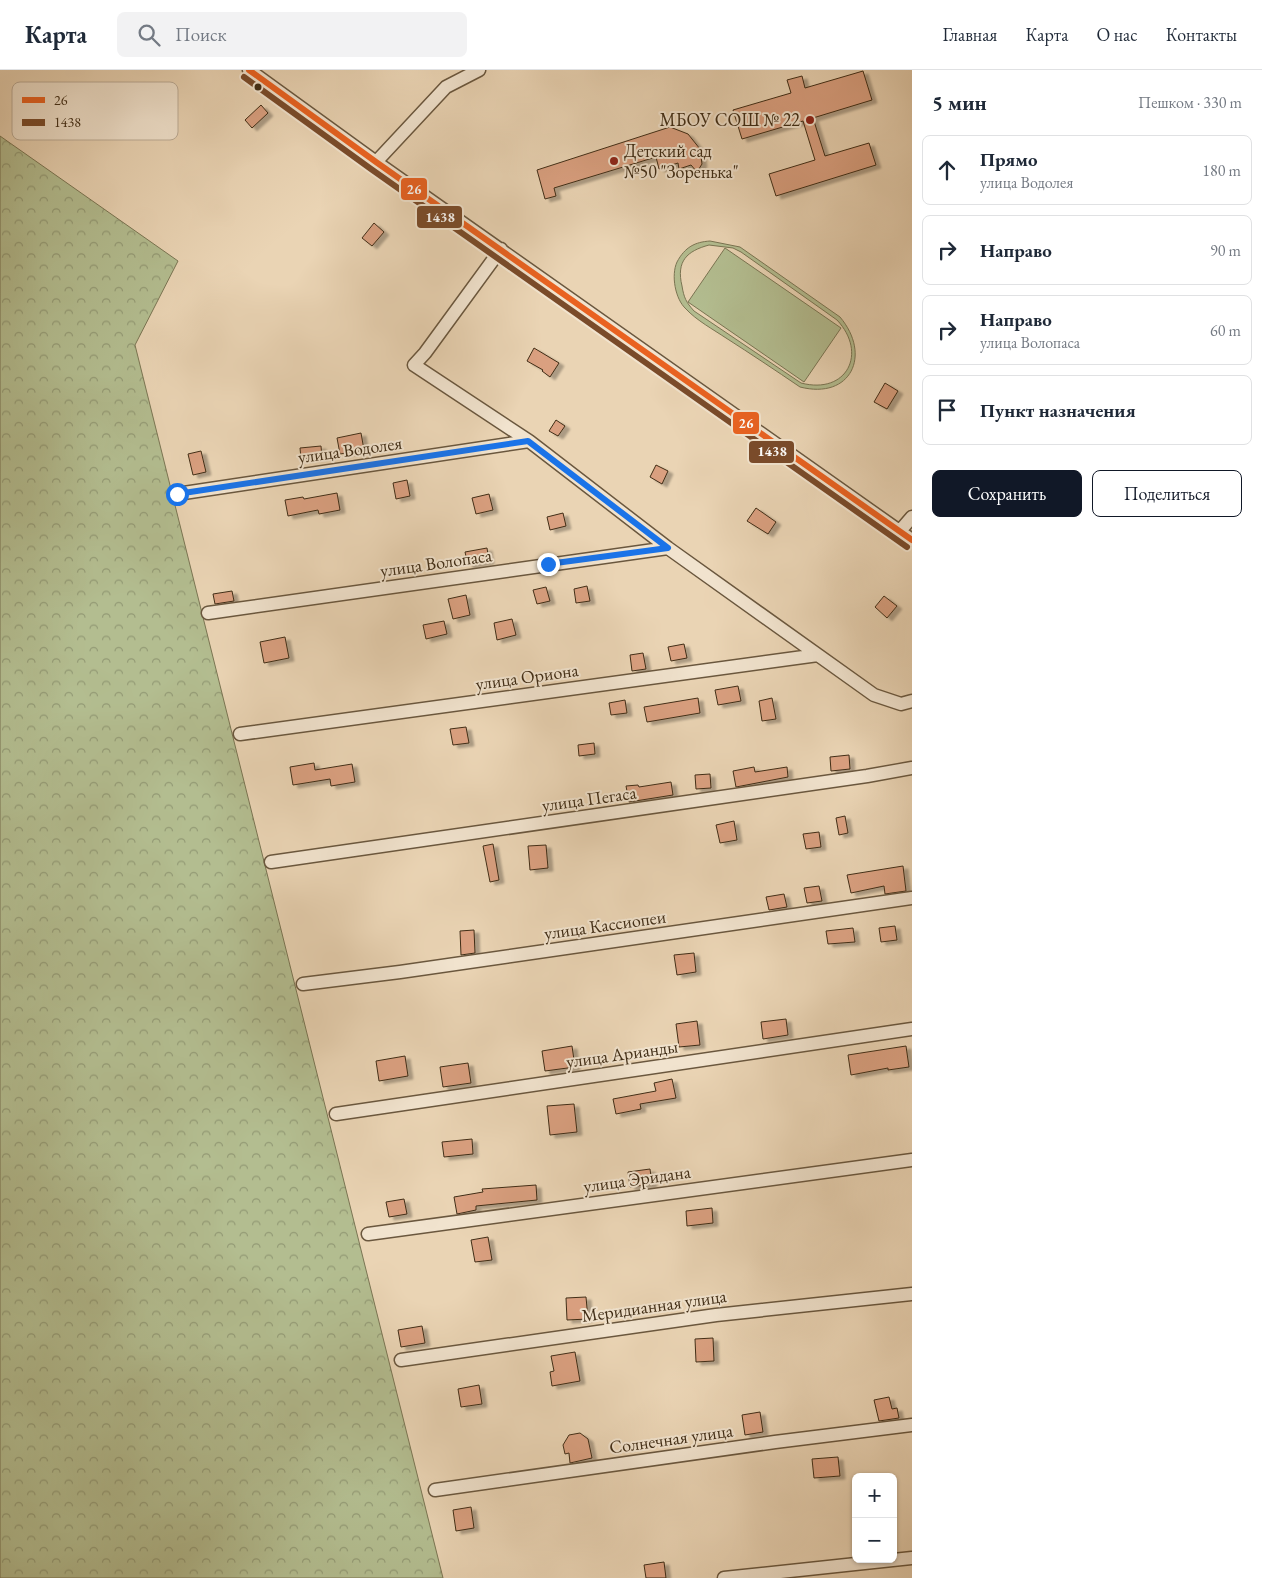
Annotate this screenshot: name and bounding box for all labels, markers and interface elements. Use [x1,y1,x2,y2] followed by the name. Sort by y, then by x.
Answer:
[117,12,467,57] search box
[25,19,87,50] text: Карта
[135,21,163,49] icon: search
[175,22,227,47] text: Поиск
[943,23,997,46] text: Главная
[1025,23,1068,46] text: Карта
[1096,23,1138,46] text: О нас
[1166,23,1237,46] text: Контакты
[12,82,178,140] legend
[253,82,263,92] unlabelled marker
[932,89,987,116] text: 5 мин
[54,91,68,109] text: 26
[1138,92,1242,113] text: Пешком · 330 m
[659,108,800,131] place label: МБОУ СОШ № 22
[54,113,81,131] text: 1438
[804,114,816,126] marker: МБОУ СОШ № 22
[624,139,739,183] place label: Детский сад №50 "Зоренька"
[980,147,1038,172] text: Прямо
[608,155,620,167] marker: Детский сад №50 "Зоренька"
[933,156,961,184] icon: ahead
[1202,160,1241,181] text: 180 m
[980,172,1073,193] text: улица Водолея
[400,177,428,201] line badge: 26
[407,180,422,198] text: 26
[416,205,463,229] line badge: 1438
[425,208,455,226] text: 1438
[933,236,961,264] icon: right
[980,238,1052,263] text: Направо
[1210,240,1241,261] text: 90 m
[980,307,1052,332] text: Направо
[933,316,961,344] icon: right
[1210,320,1241,341] text: 60 m
[980,332,1080,353] text: улица Волопаса
[933,396,961,424] icon: arrive
[980,398,1136,423] text: Пункт назначения
[732,411,760,435] line badge: 26
[739,414,754,432] text: 26
[296,431,404,468] street label: улица Водолея
[748,440,795,464] line badge: 1438
[757,442,787,460] text: 1438
[932,470,1082,517] button: Сохранить
[1092,470,1242,517] button: Поделиться
[166,483,189,506] route start
[379,543,494,582] street label: улица Волопаса
[537,553,560,576] route end
[474,658,581,695] street label: улица Ориона
[540,780,639,817] street label: улица Пегаса
[543,905,668,944] street label: улица Кассиопеи
[565,1034,679,1073] street label: улица Арианды
[582,1159,693,1197] street label: улица Эридана
[580,1284,729,1327] street label: Меридианная улица
[608,1418,735,1459] street label: Солнечная улица
[852,1473,897,1563] map controls
[852,1473,897,1518] button: +
[852,1518,897,1563] button: −

